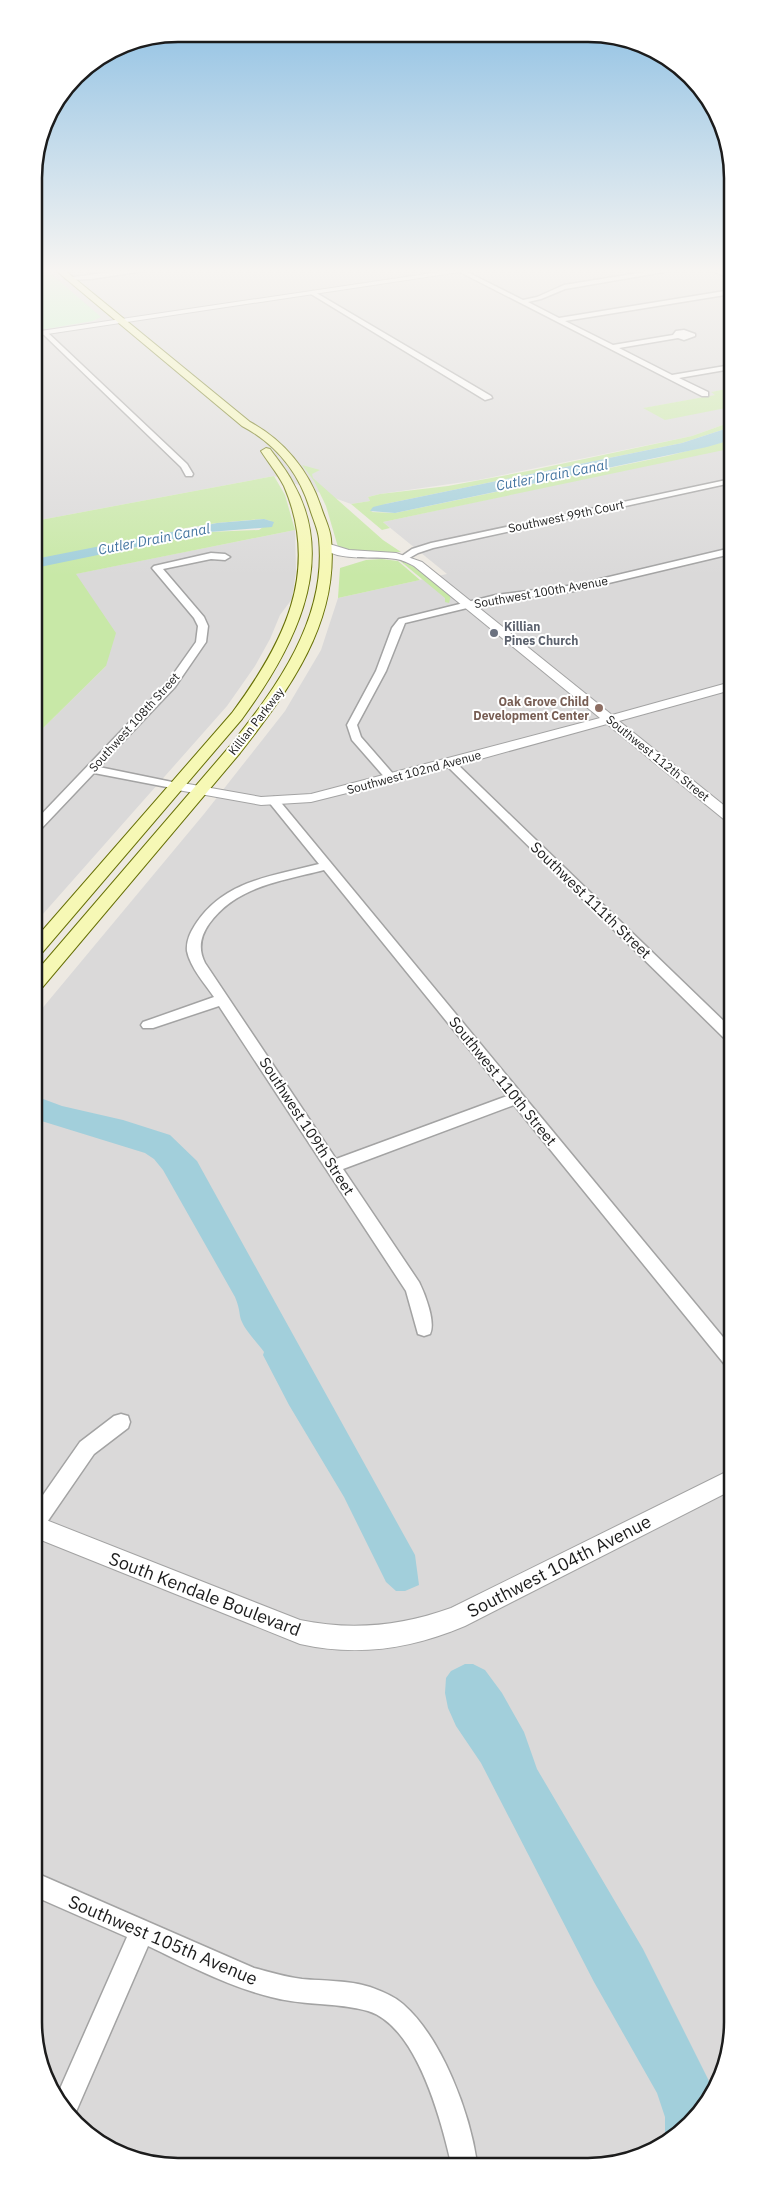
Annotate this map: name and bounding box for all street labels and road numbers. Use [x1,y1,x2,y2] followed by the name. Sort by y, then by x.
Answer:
[507,496,625,536] street label: Southwest 99th Court
[473,573,609,611] street label: Southwest 100th Avenue
[85,669,183,775] street label: Southwest 108th Street
[225,684,287,758] street label: Killian Parkway
[603,712,713,804] street label: Southwest 112th Street
[345,747,483,797] street label: Southwest 102nd Avenue
[527,837,655,963] street label: Southwest 111th Street
[445,1013,561,1149] street label: Southwest 110th Street
[255,1054,359,1198] street label: Southwest 109th Street
[463,1510,655,1622] street label: Southwest 104th Avenue
[106,1547,304,1641] street label: South Kendale Boulevard
[65,1890,261,1990] street label: Southwest 105th Avenue

